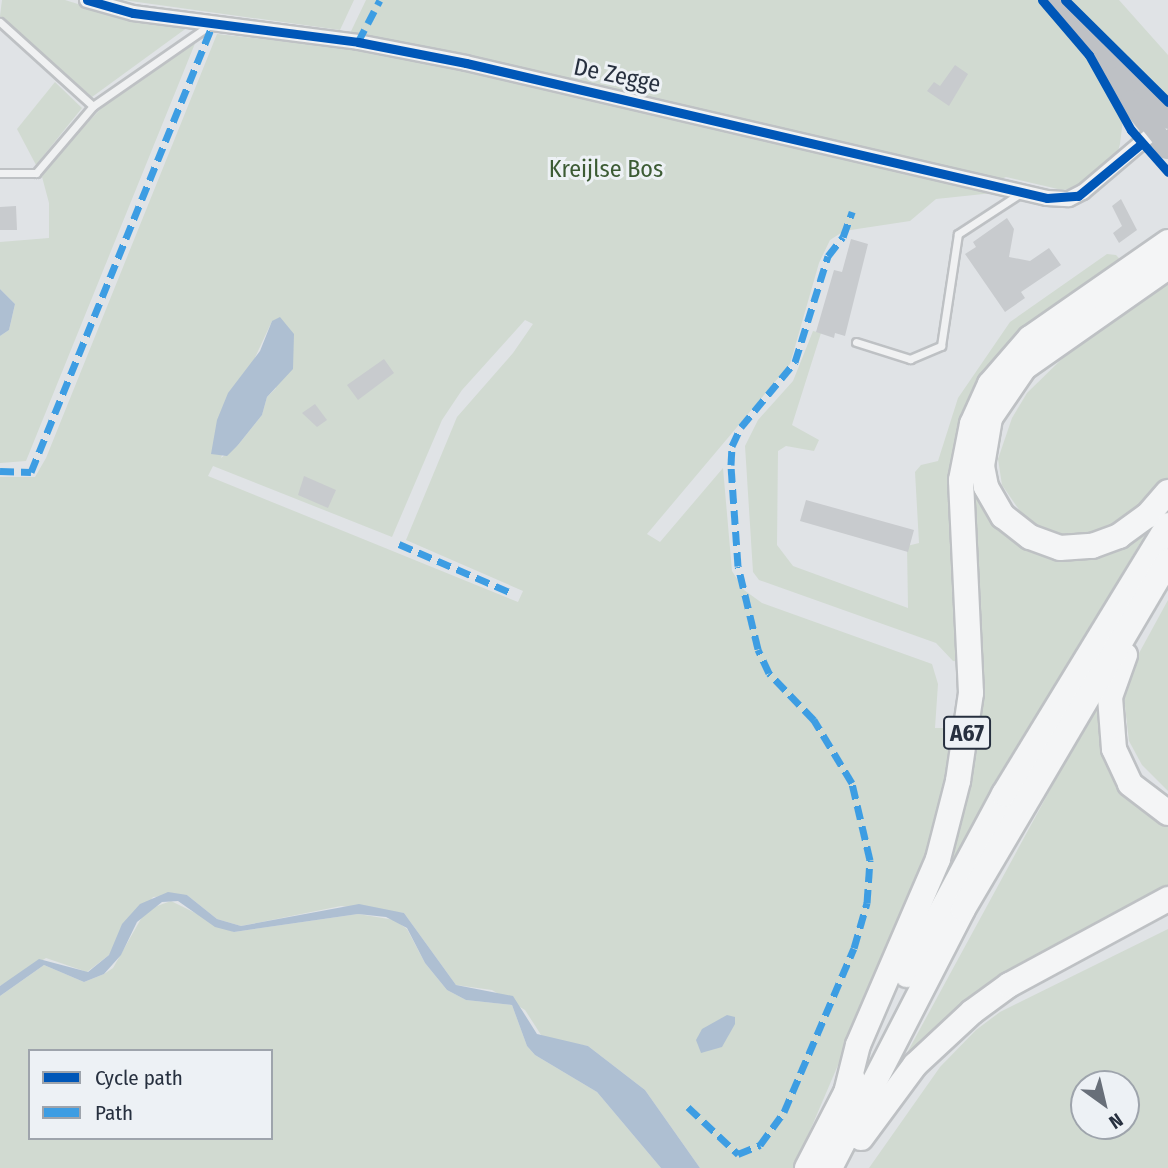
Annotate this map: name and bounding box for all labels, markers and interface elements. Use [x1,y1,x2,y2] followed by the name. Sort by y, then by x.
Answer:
[571,53,663,99] street label: De Zegge
[549,156,663,184] park label: Kreijlse Bos
[942,713,992,752] road number: A67
[28,1049,273,1140] legend
[95,1065,183,1091] text: Cycle path
[1070,1070,1140,1140] north arrow
[95,1100,133,1126] text: Path
[1105,1108,1127,1134] text: N

